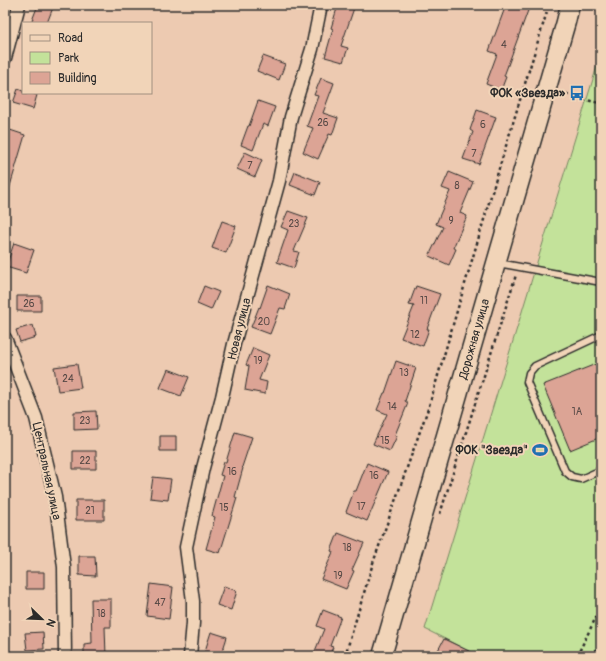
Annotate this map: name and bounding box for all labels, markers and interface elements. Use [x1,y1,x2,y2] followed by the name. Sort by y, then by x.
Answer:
[22,22,152,94] legend
[58,31,83,46] text: Road
[501,39,507,51] house number: 4
[58,51,79,66] text: Park
[58,71,97,86] text: Building
[568,84,586,102] bus stop icon: ФОК «Звезда»
[489,86,566,101] place label: ФОК «Звезда»
[317,117,329,129] house number: 26
[480,119,486,131] house number: 6
[471,148,477,160] house number: 7
[247,160,253,172] house number: 7
[454,180,460,192] house number: 8
[448,215,454,227] house number: 9
[289,218,300,230] house number: 23
[420,295,428,307] house number: 11
[225,296,255,362] street label: Новая улица
[456,297,493,382] street label: Дорожная улица
[23,298,35,310] house number: 26
[258,316,270,328] house number: 20
[410,329,420,341] house number: 12
[253,355,263,367] house number: 19
[399,367,409,379] house number: 13
[62,373,74,385] house number: 24
[387,401,397,413] house number: 14
[572,406,583,418] house number: 1А
[80,415,91,427] house number: 23
[29,421,64,522] street label: Центральная улица
[380,435,390,447] house number: 15
[531,441,549,459] sports icon: ФОК "Звезда"
[455,443,528,458] place label: ФОК "Звезда"
[79,455,91,467] house number: 22
[227,466,237,478] house number: 16
[369,470,379,482] house number: 16
[356,501,366,513] house number: 17
[219,502,229,514] house number: 15
[85,505,95,517] house number: 21
[343,542,351,554] house number: 18
[333,570,343,582] house number: 19
[154,597,166,609] house number: 47
[22,599,62,639] north arrow
[97,608,105,620] house number: 18
[43,617,58,629] text: N

